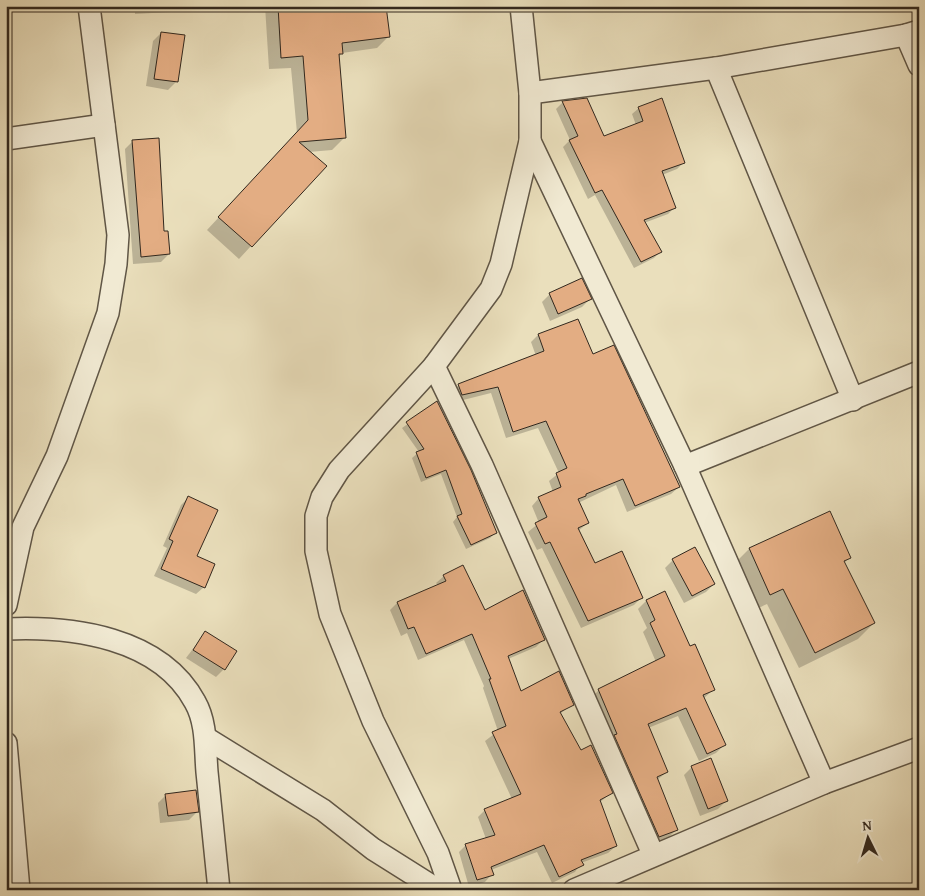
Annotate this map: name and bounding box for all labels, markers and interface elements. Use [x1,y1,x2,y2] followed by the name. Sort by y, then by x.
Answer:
[842,814,892,864] north arrow
[861,815,873,835] text: N

